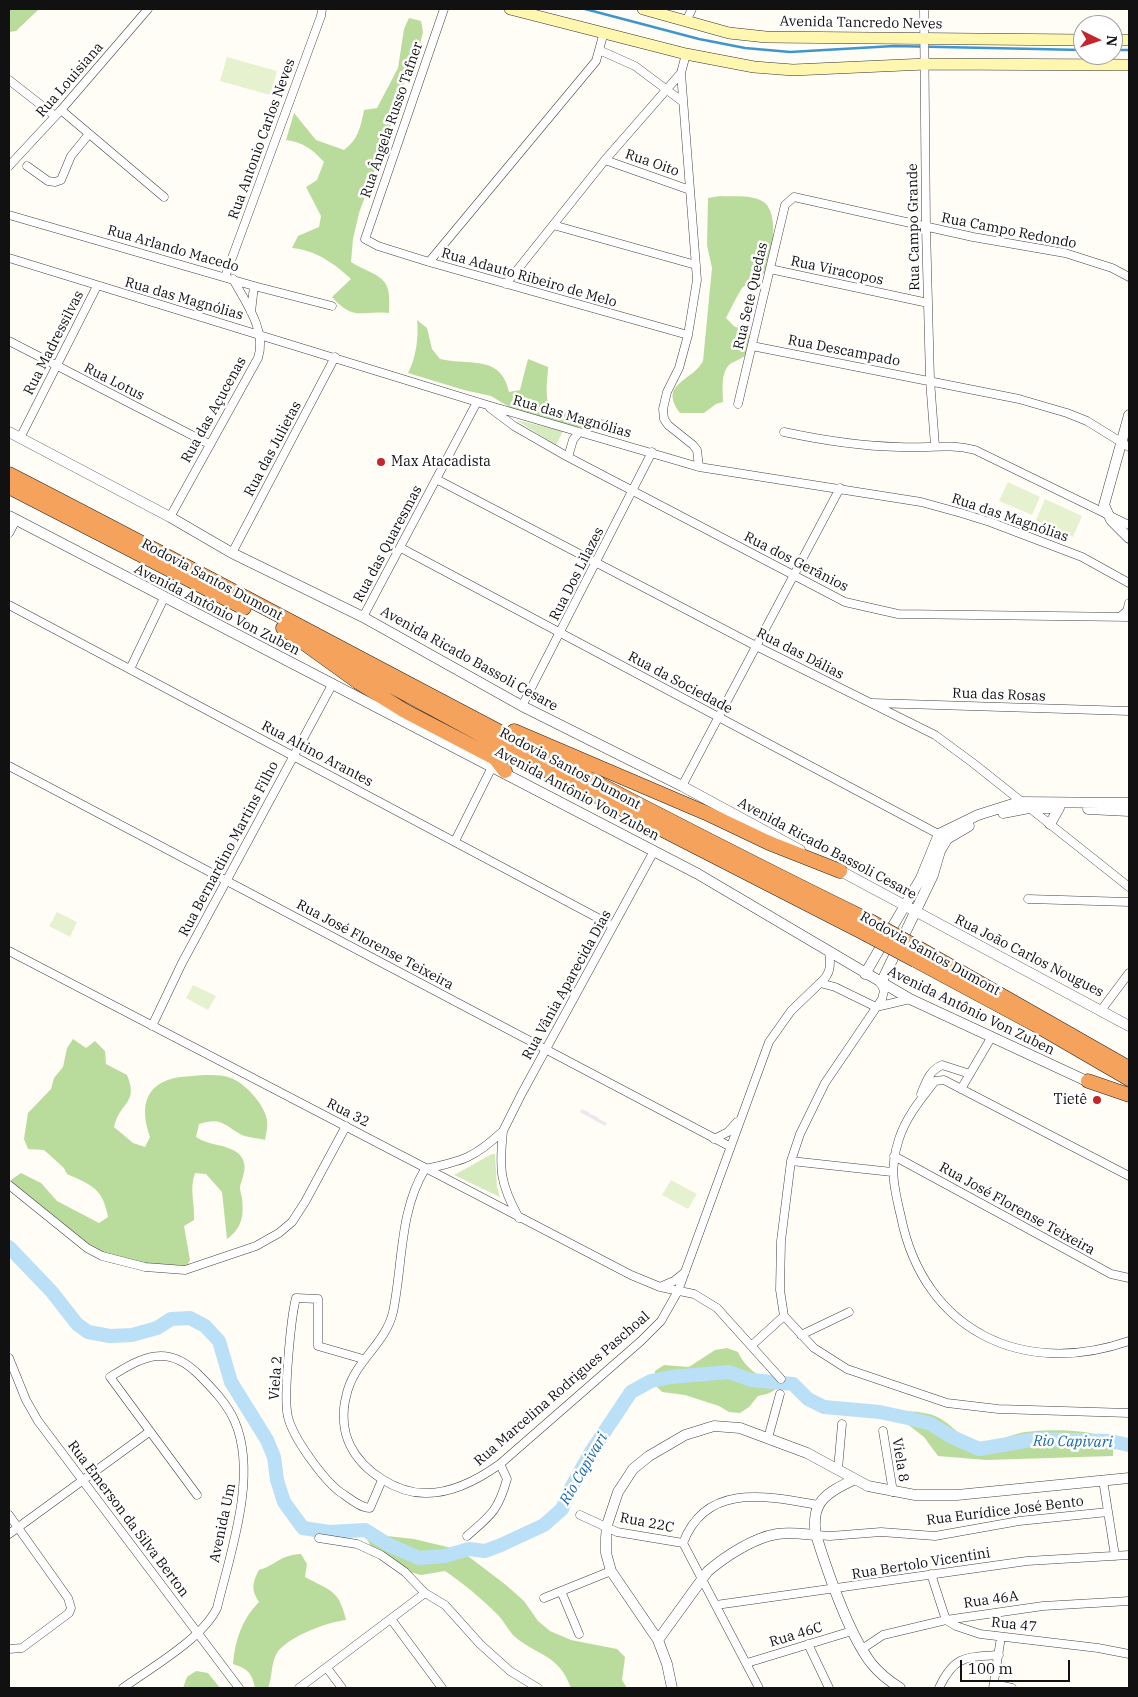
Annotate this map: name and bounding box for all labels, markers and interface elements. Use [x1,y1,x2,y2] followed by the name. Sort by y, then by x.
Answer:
[779,13,943,33] street label: Avenida Tancredo Neves
[1073,15,1123,65] north arrow
[1103,35,1121,47] text: N
[33,39,107,121] street label: Rua Louisiana
[357,40,427,200] street label: Rua Ângela Russo Tafner
[225,56,299,222] street label: Rua Antonio Carlos Neves
[623,146,681,180] street label: Rua Oito
[904,163,924,291] street label: Rua Campo Grande
[940,210,1078,252] street label: Rua Campo Redondo
[105,222,241,276] street label: Rua Arlando Macedo
[730,241,772,351] street label: Rua Sete Quedas
[439,245,619,311] street label: Rua Adauto Ribeiro de Melo
[789,253,885,289] street label: Rua Viracopos
[123,274,245,324] street label: Rua das Magnólias
[20,288,88,398] street label: Rua Madressilvas
[786,332,902,370] street label: Rua Descampado
[178,354,250,466] street label: Rua das Açucenas
[81,360,147,404] street label: Rua Lotus
[511,392,633,442] street label: Rua das Magnólias
[241,398,305,500] street label: Rua das Julietas
[391,454,491,470] place label: Max Atacadista
[375,456,387,468] marker: Max Atacadista
[350,483,426,605] street label: Rua das Quaresmas
[949,490,1071,546] street label: Rua das Magnólias
[546,524,608,624] street label: Rua Dos Lilazes
[741,528,851,596] street label: Rua dos Gerânios
[138,536,286,624] street label: Rodovia Santos Dumont
[131,561,303,659] street label: Avenida Antônio Von Zuben
[377,603,561,715] street label: Avenida Ricado Bassoli Cesare
[754,625,846,683] street label: Rua das Dálias
[625,648,735,718] street label: Rua da Sociedade
[952,685,1046,705] street label: Rua das Rosas
[258,718,376,790] street label: Rua Altino Arantes
[496,725,644,813] street label: Rodovia Santos Dumont
[492,743,662,845] street label: Avenida Antônio Von Zuben
[176,759,282,939] street label: Rua Bernardino Martins Filho
[735,795,919,903] street label: Avenida Ricado Bassoli Cesare
[294,896,456,994] street label: Rua José Florense Teixeira
[519,907,615,1063] street label: Rua Vânia Aparecida Dias
[857,908,1003,1000] street label: Rodovia Santos Dumont
[952,911,1106,1001] street label: Rua João Carlos Nougues
[885,963,1057,1059] street label: Avenida Antônio Von Zuben
[1054,1092,1087,1108] place label: Tietê
[1091,1094,1103,1106] marker: Tietê
[324,1095,372,1131] street label: Rua 32
[936,1159,1098,1259] street label: Rua José Florense Teixeira
[471,1308,653,1470] street label: Rua Marcelina Rodrigues Paschoal
[266,1355,286,1401] street label: Viela 2
[556,1430,612,1508] water label: Rio Capivari
[1033,1432,1113,1452] water label: Rio Capivari
[888,1437,912,1483] street label: Viela 8
[64,1438,192,1600] street label: Rua Emerson da Silva Berton
[206,1482,240,1564] street label: Avenida Um
[925,1493,1085,1529] street label: Rua Eurídice José Bento
[619,1510,675,1536] street label: Rua 22C
[851,1545,991,1583] street label: Rua Bertolo Vicentini
[962,1588,1020,1612] street label: Rua 46A
[990,1614,1038,1636] street label: Rua 47
[767,1619,825,1651] street label: Rua 46C
[963,1650,1073,1682] scale bar
[968,1659,1013,1678] text: 100 m

